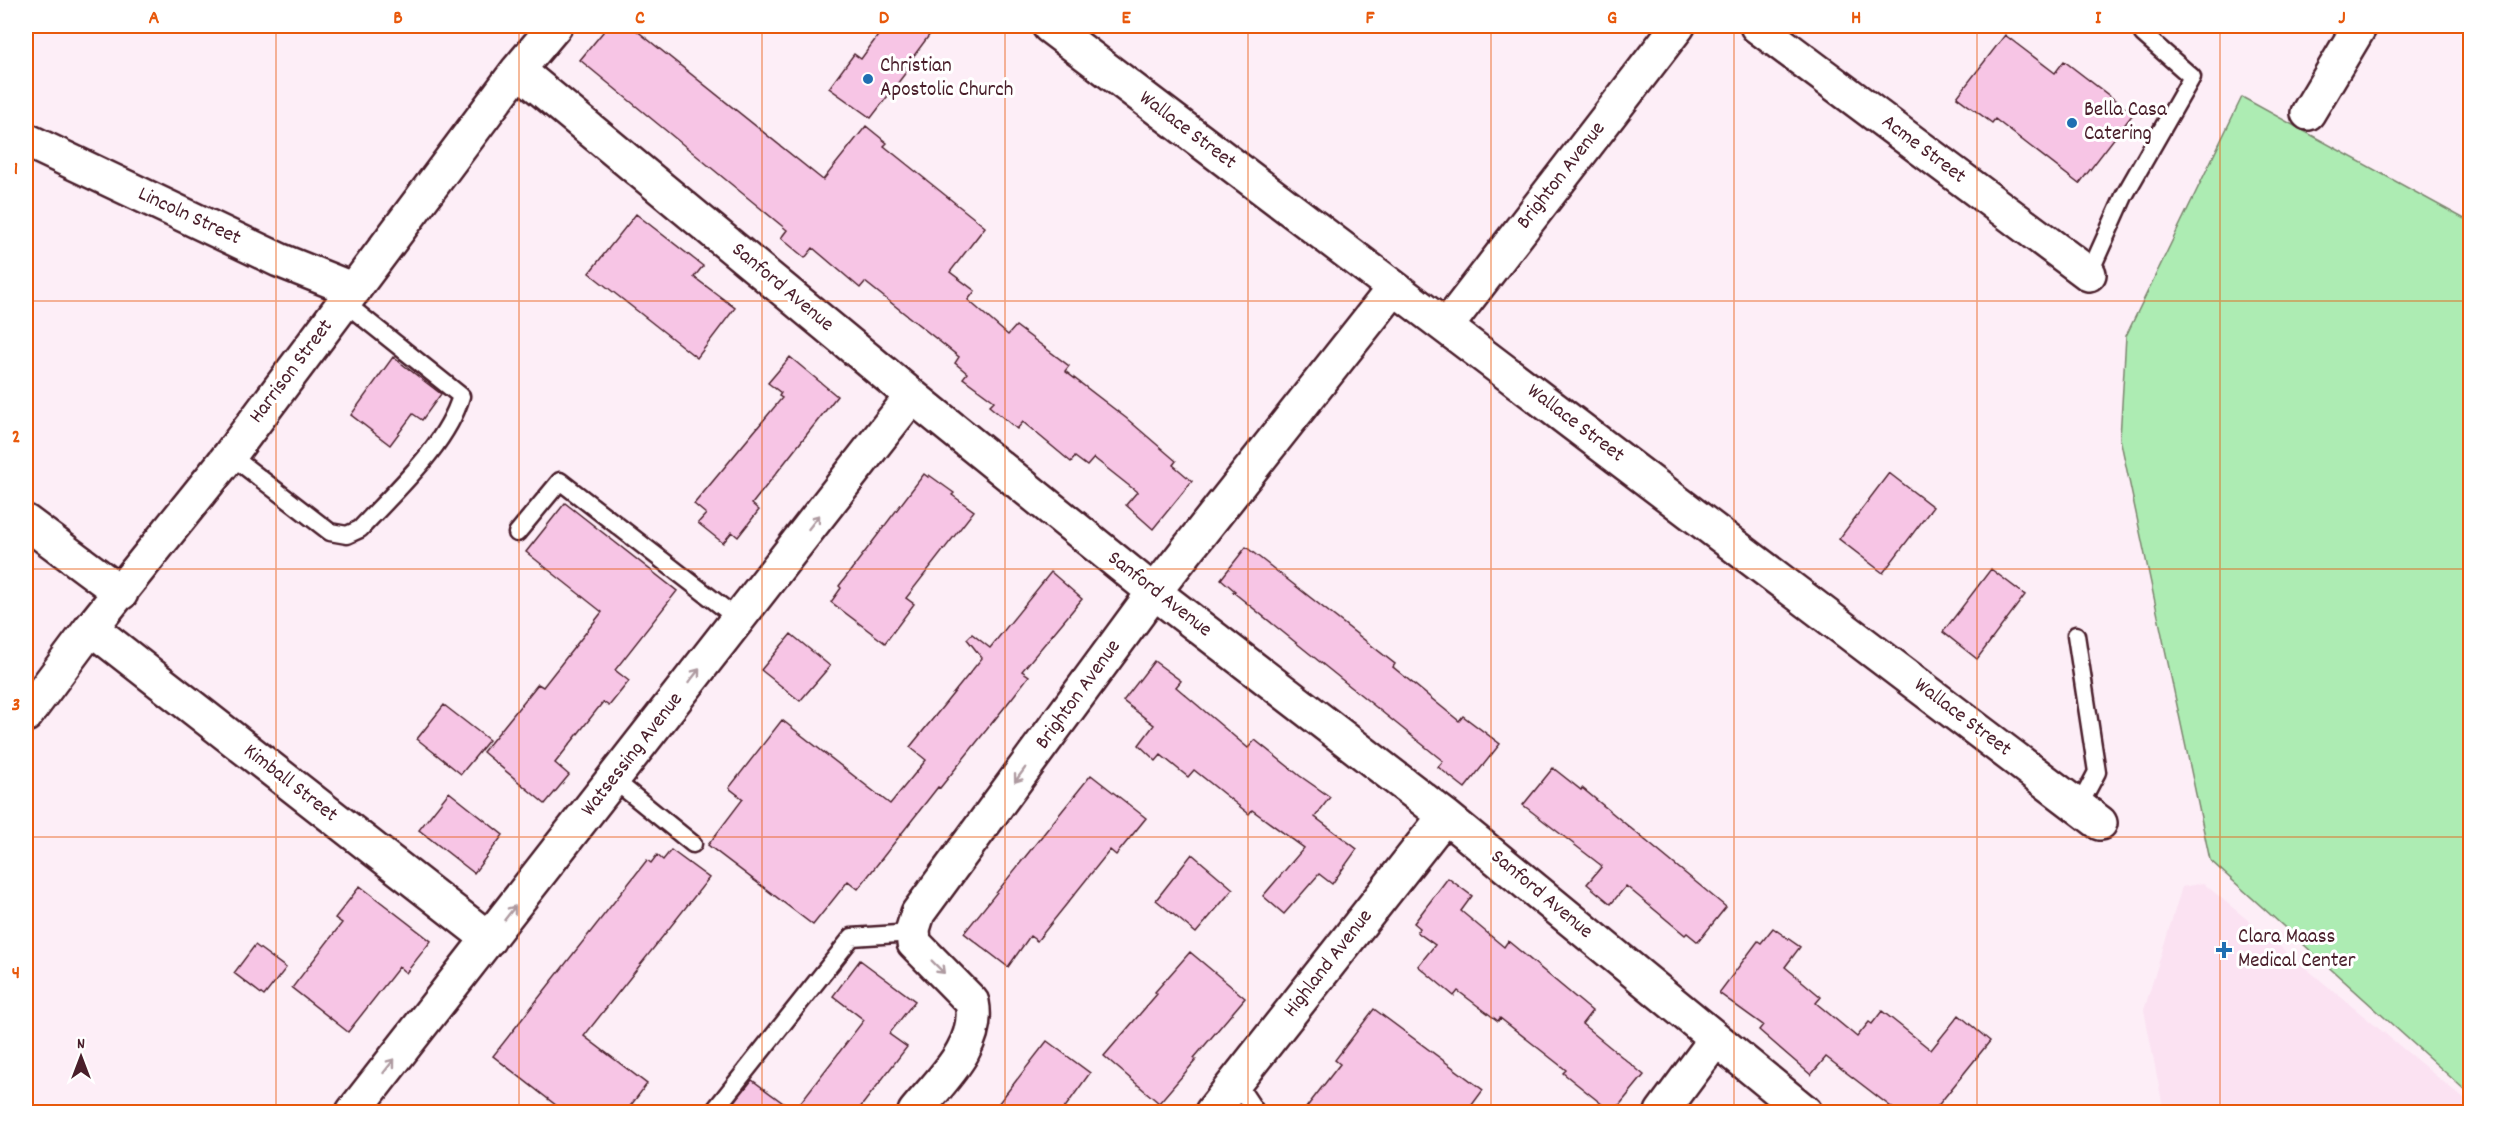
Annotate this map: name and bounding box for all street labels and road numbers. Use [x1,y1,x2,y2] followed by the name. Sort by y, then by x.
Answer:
[1132,84,1242,178] street label: Wallace Street
[1874,108,1972,192] street label: Acme Street
[1510,116,1614,236] street label: Brighton Avenue
[133,180,246,254] street label: Lincoln Street
[724,236,840,340] street label: Sanford Avenue
[243,313,341,430] street label: Harrison Street
[1520,377,1630,471] street label: Wallace Street
[1100,545,1218,645] street label: Sanford Avenue
[1029,634,1129,756] street label: Brighton Avenue
[1907,671,2017,765] street label: Wallace Street
[575,686,691,824] street label: Watsessing Avenue
[236,737,344,831] street label: Kimball Street
[1483,843,1599,947] street label: Sanford Avenue
[1277,904,1381,1024] street label: Highland Avenue

